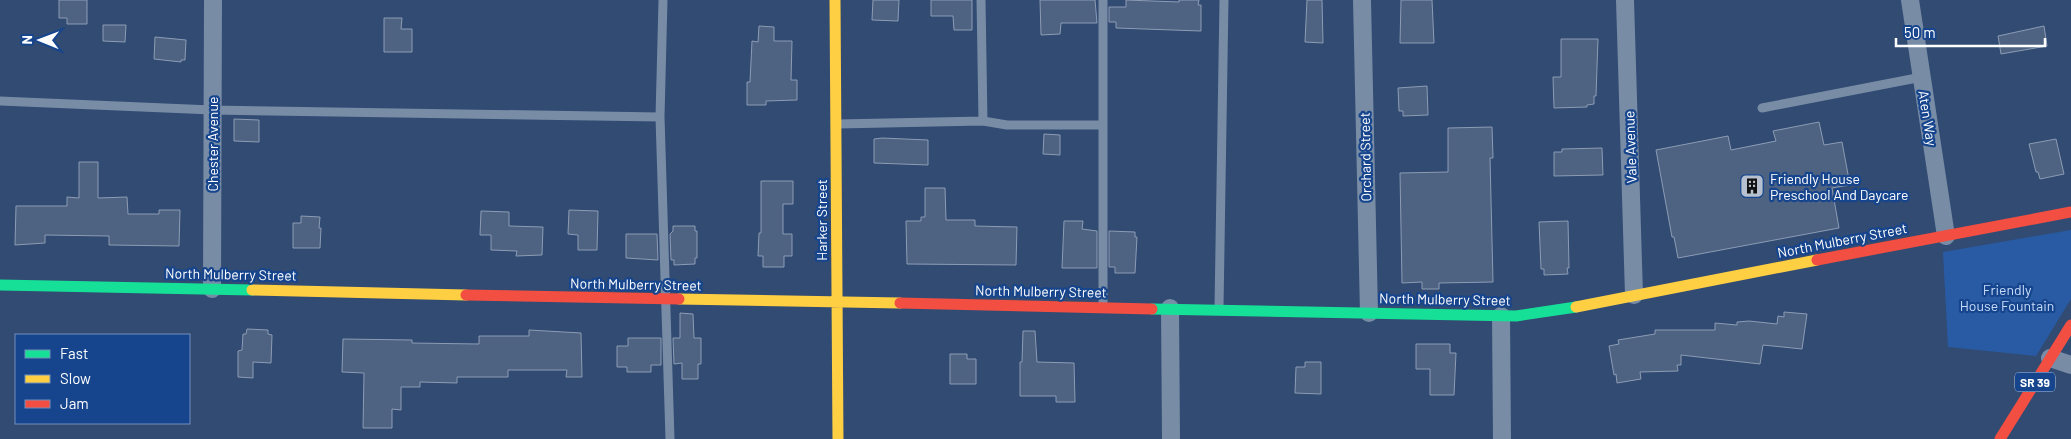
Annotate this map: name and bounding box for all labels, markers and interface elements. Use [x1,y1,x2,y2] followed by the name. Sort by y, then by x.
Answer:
[15,15,65,65] north arrow
[1896,15,2045,47] scale bar
[1904,23,1936,41] text: 50 m
[18,35,35,45] text: N
[1915,89,1941,148] street label: Aten Way
[204,97,221,191] street label: Chester Avenue
[1620,110,1640,184] street label: Vale Avenue
[1356,112,1374,202] street label: Orchard Street
[1770,170,1909,203] place label: Friendly House Preschool And Daycare
[1739,173,1765,199] building icon: Friendly House Preschool And Daycare
[813,179,830,261] street label: Harker Street
[1776,219,1908,261] street label: North Mulberry Street
[165,264,297,284] street label: North Mulberry Street
[570,274,702,294] street label: North Mulberry Street
[975,281,1107,301] street label: North Mulberry Street
[1960,281,2054,314] park label: Friendly House Fountain
[1379,289,1511,309] street label: North Mulberry Street
[15,334,190,424] legend
[60,344,88,362] text: Fast
[60,369,91,387] text: Slow
[2015,372,2055,392] road number: SR 39
[60,394,89,412] text: Jam

